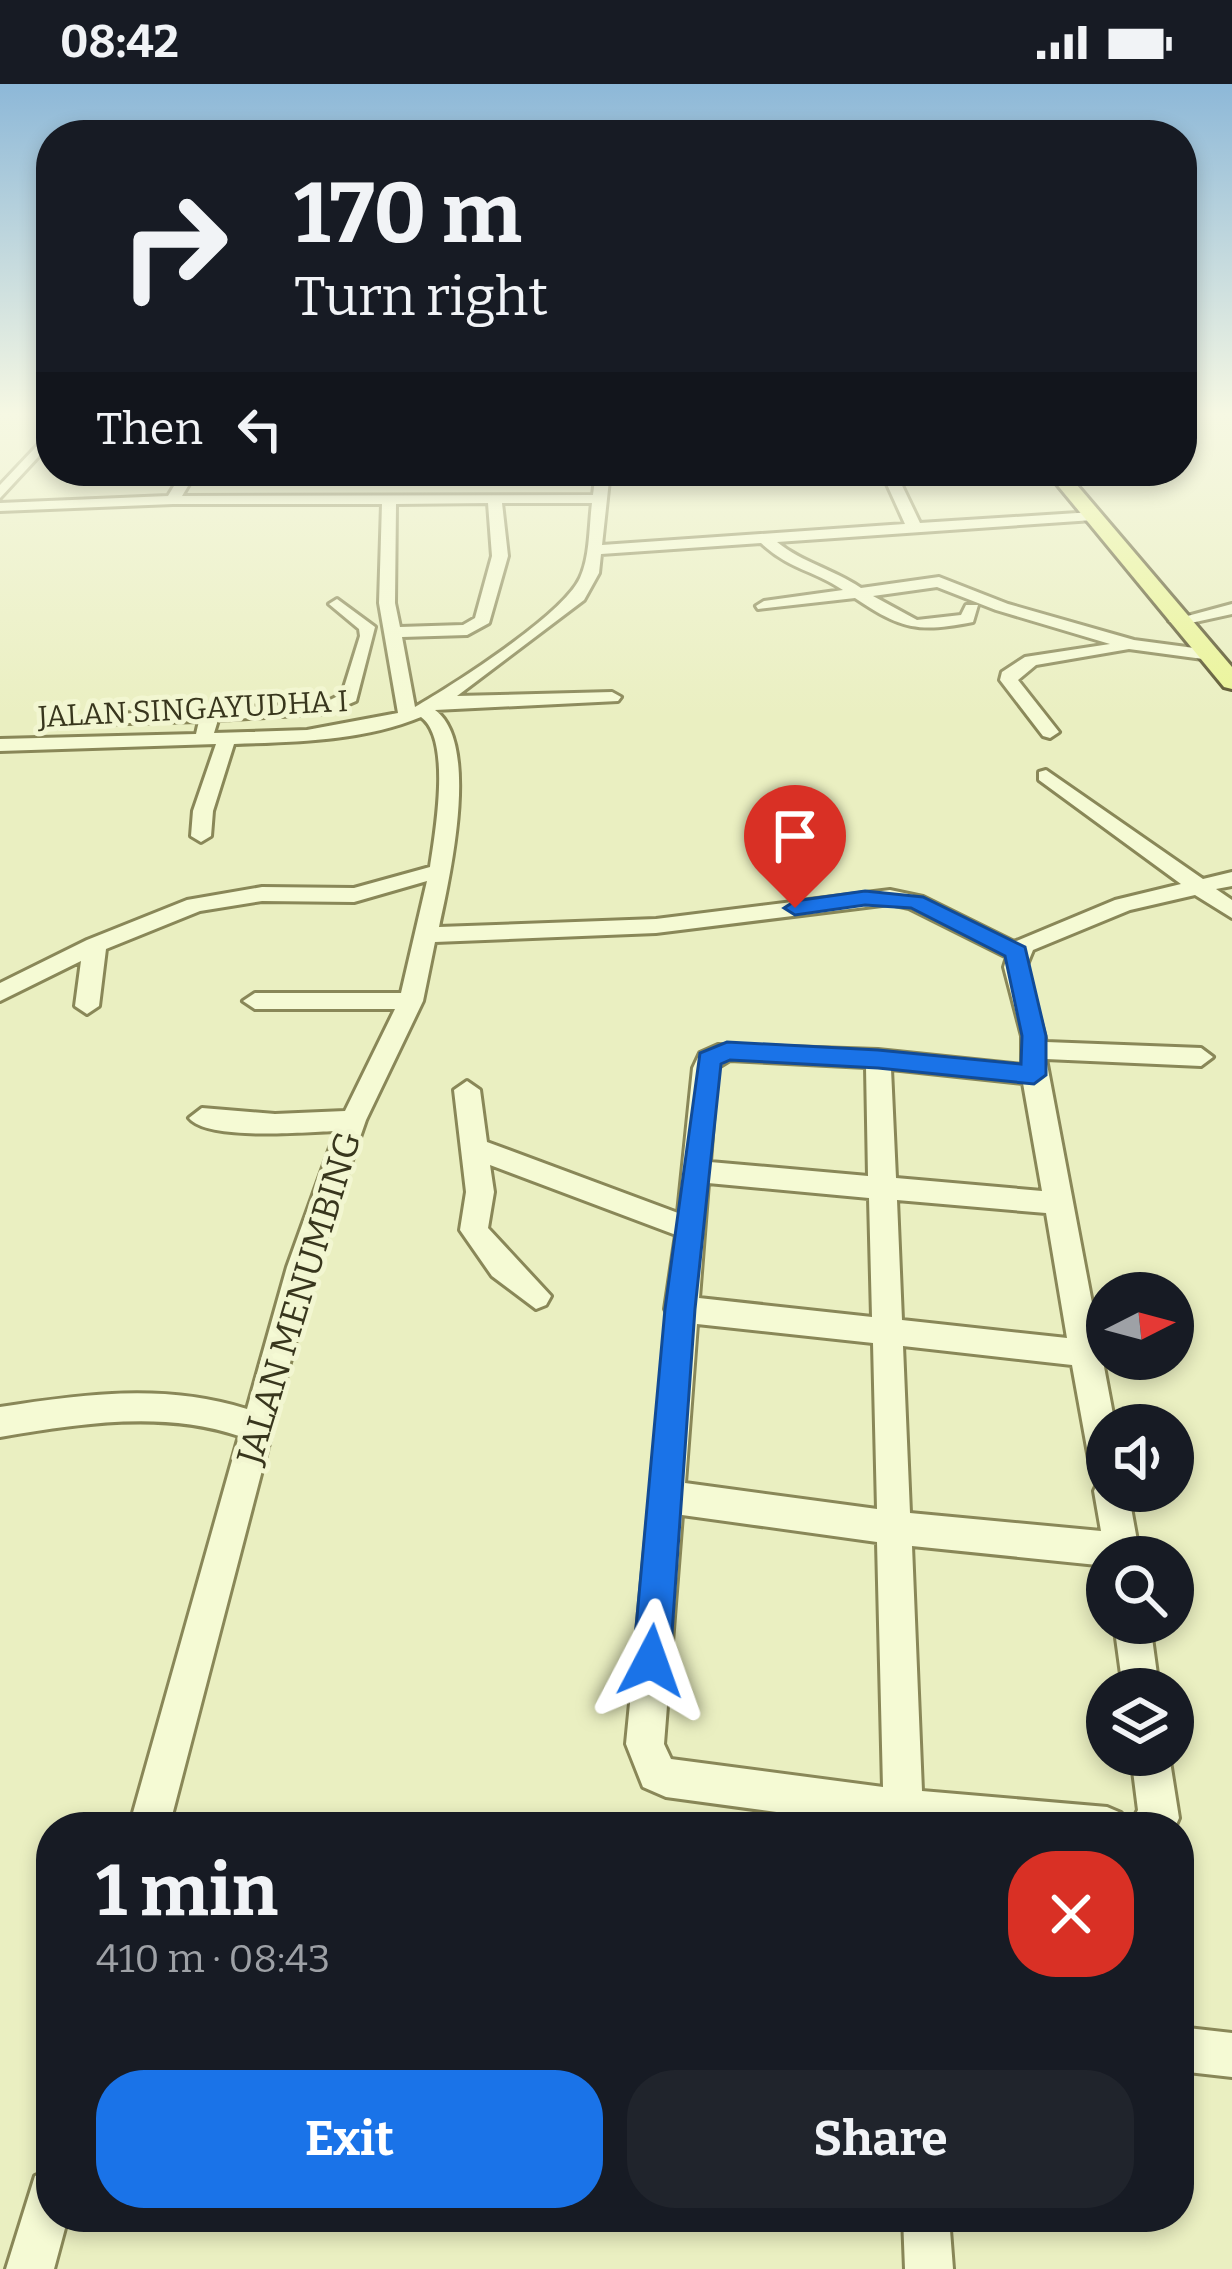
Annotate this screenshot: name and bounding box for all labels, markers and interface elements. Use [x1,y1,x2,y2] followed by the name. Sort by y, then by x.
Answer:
[60,15,179,69] text: 08:42
[294,163,522,264] text: 170 m
[96,168,252,324] icon: right
[294,265,548,329] text: Turn right
[227,396,293,462] icon: left
[96,402,203,456] text: Then
[36,683,349,735] street label: JALAN SINGAYUDHA I
[744,785,846,908] pin
[762,803,828,869] icon: arrive
[227,1127,371,1470] street label: JALAN MENUMBING
[1086,1272,1194,1380] north arrow
[1086,1272,1194,1776] map controls
[1086,1404,1194,1512] button: sound
[1086,1536,1194,1644] button: search
[588,1598,714,1724] position arrow
[1086,1668,1194,1776] button: layers
[96,1848,278,1934] text: 1 min
[1008,1851,1134,1977] button: close
[96,1936,330,1982] text: 410 m · 08:43
[96,2070,603,2208] button: Exit
[627,2070,1134,2208] button: Share

